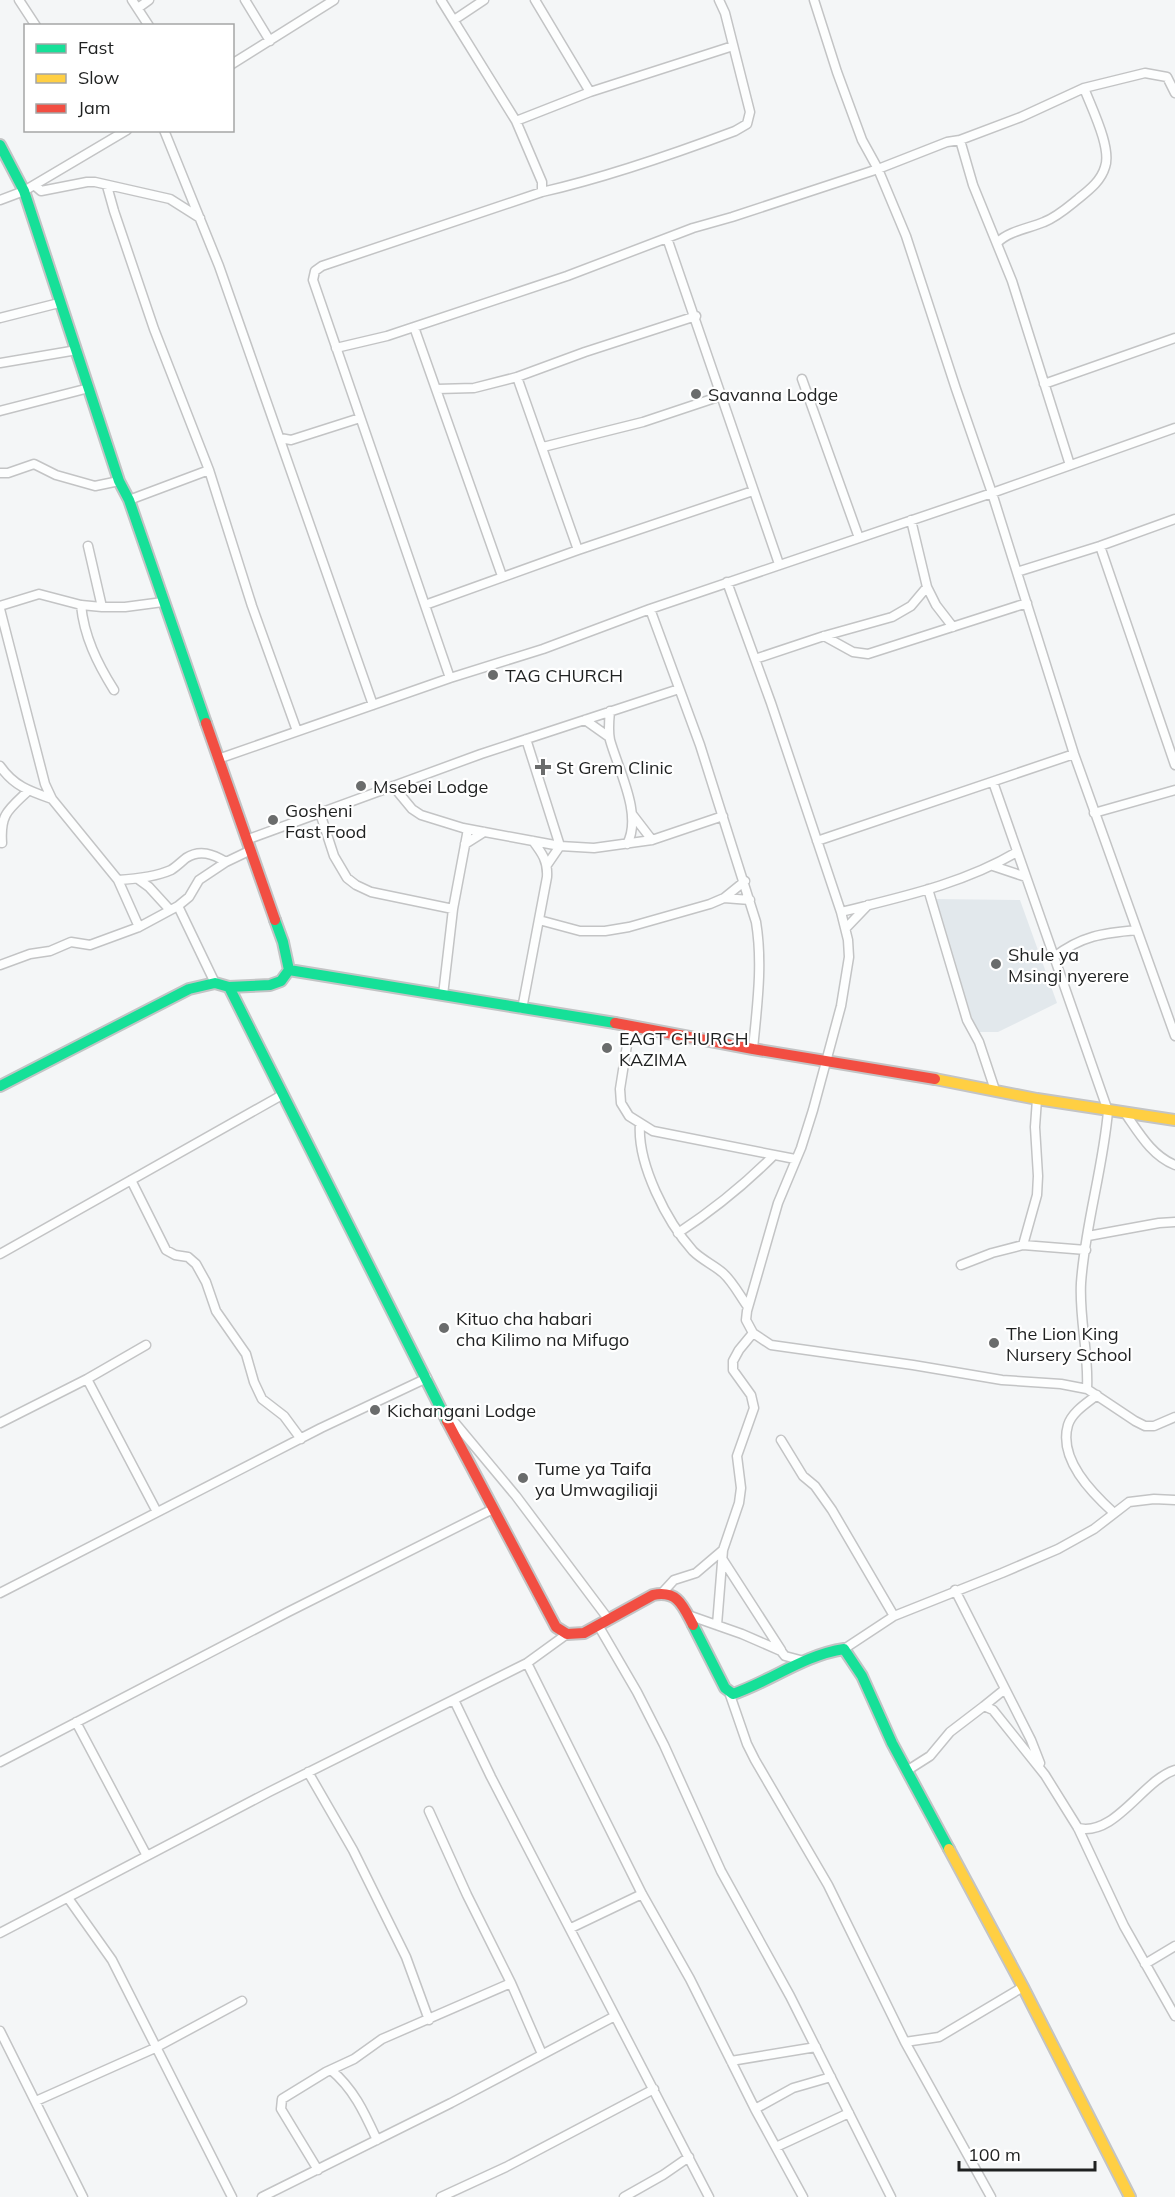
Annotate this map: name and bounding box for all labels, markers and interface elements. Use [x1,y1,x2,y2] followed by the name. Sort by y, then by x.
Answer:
[24,24,234,132] legend
[78,36,114,59] text: Fast
[78,66,120,89] text: Slow
[78,96,111,119] text: Jam
[708,383,838,406] place label: Savanna Lodge
[689,387,703,401] marker: Savanna Lodge
[505,664,623,687] place label: TAG CHURCH
[486,668,500,682] marker: TAG CHURCH
[556,756,673,779] place label: St Grem Clinic
[534,758,552,776] marker: St Grem Clinic
[373,775,488,798] place label: Msebei Lodge
[354,779,368,793] marker: Msebei Lodge
[285,799,367,843] place label: Gosheni Fast Food
[266,813,280,827] marker: Gosheni Fast Food
[1008,943,1129,987] place label: Shule ya Msingi nyerere
[989,957,1003,971] marker: Shule ya Msingi nyerere
[619,1027,749,1071] place label: EAGT CHURCH KAZIMA
[600,1041,614,1055] marker: EAGT CHURCH KAZIMA
[456,1307,629,1351] place label: Kituo cha habari cha Kilimo na Mifugo
[437,1321,451,1335] marker: Kituo cha habari cha Kilimo na Mifugo
[1006,1322,1132,1366] place label: The Lion King Nursery School
[987,1336,1001,1350] marker: The Lion King Nursery School
[387,1399,536,1422] place label: Kichangani Lodge
[368,1403,382,1417] marker: Kichangani Lodge
[535,1457,658,1501] place label: Tume ya Taifa ya Umwagiliaji
[516,1471,530,1485] marker: Tume ya Taifa ya Umwagiliaji
[959,2134,1096,2172] scale bar
[968,2143,1021,2166] text: 100 m

